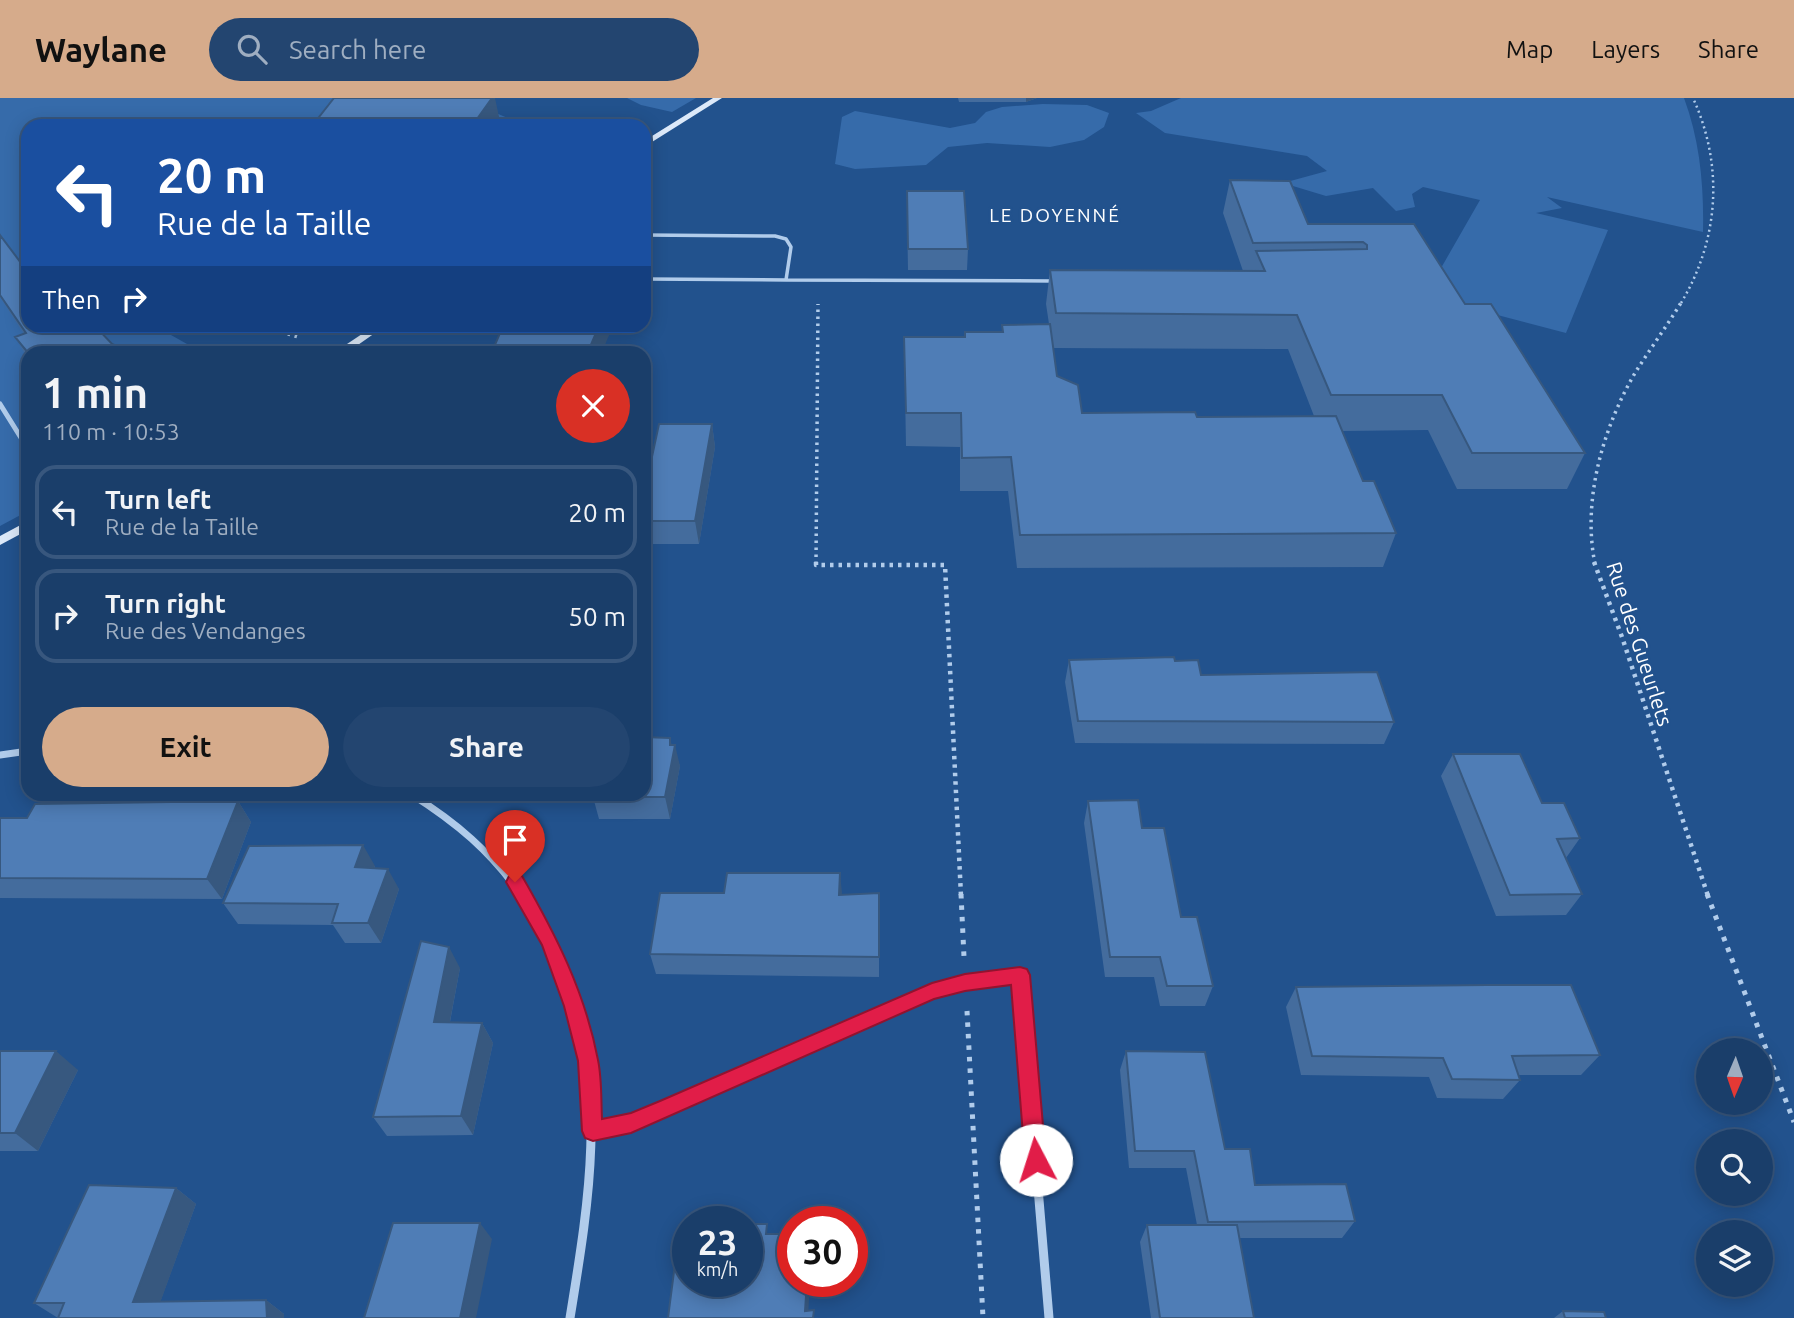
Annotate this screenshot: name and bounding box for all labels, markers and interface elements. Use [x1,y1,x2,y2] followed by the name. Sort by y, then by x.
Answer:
[209,18,699,81] search box
[233,30,271,68] icon: search
[35,31,167,68] text: Waylane
[289,35,426,64] text: Search here
[1506,36,1553,63] text: Map
[1591,36,1660,63] text: Layers
[1698,36,1759,63] text: Share
[42,147,133,238] icon: left
[157,147,266,202] text: 20 m
[989,204,1121,226] district label: LE DOYENNÉ
[157,205,371,241] text: Rue de la Taille
[115,280,153,318] icon: right
[42,285,101,314] text: Then
[42,369,148,416] text: 1 min
[556,369,630,443] button: close
[42,419,180,444] text: 110 m · 10:53
[105,485,211,514] text: Turn left
[46,493,84,531] icon: left
[568,498,626,527] text: 20 m
[105,514,259,539] text: Rue de la Taille
[1602,559,1678,729] street label: Rue des Gueurlets
[105,589,226,618] text: Turn right
[46,597,84,635] icon: right
[568,602,626,631] text: 50 m
[105,618,306,643] text: Rue des Vendanges
[42,707,329,787] button: Exit
[343,707,630,787] button: Share
[485,810,545,882] pin
[496,821,534,859] icon: arrive
[1696,1038,1773,1115] north arrow
[1696,1038,1773,1297] map controls
[999,1123,1073,1197] position arrow
[1696,1129,1773,1206] button: search
[777,1206,868,1297] speed limit sign: 30
[1696,1220,1773,1297] button: layers
[698,1222,737,1262] text: 23
[697,1259,738,1279] text: km/h

